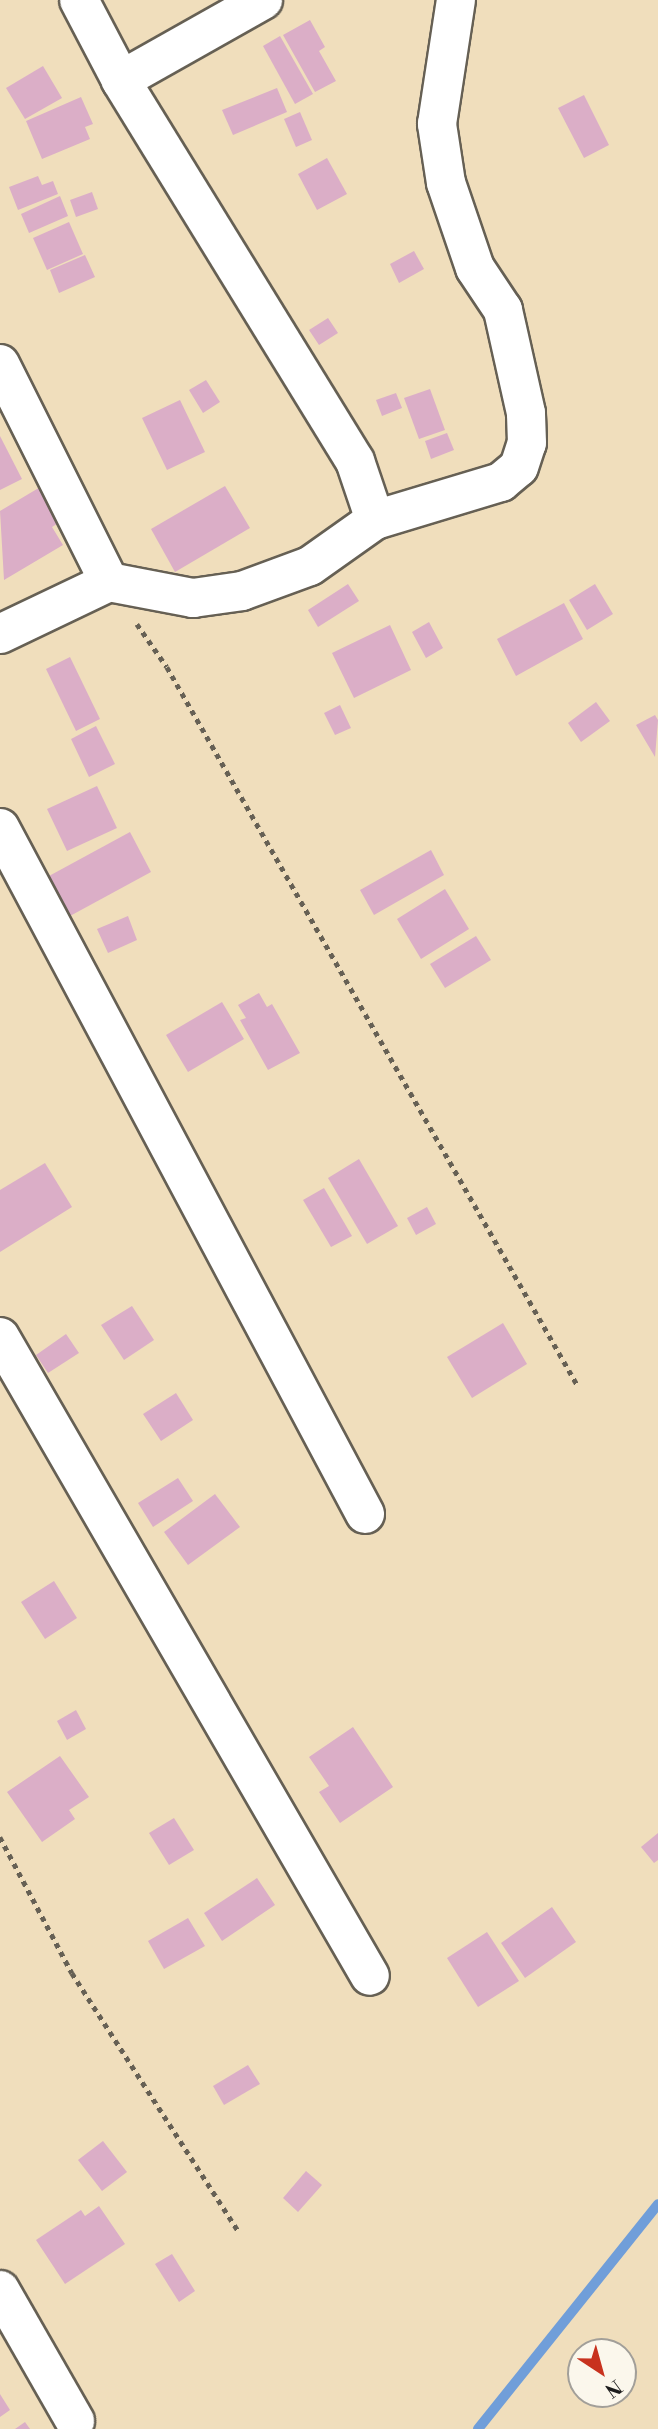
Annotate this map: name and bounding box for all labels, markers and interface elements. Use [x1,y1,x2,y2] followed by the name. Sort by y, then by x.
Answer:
[567,2338,637,2408] north arrow
[600,2374,626,2402] text: N

